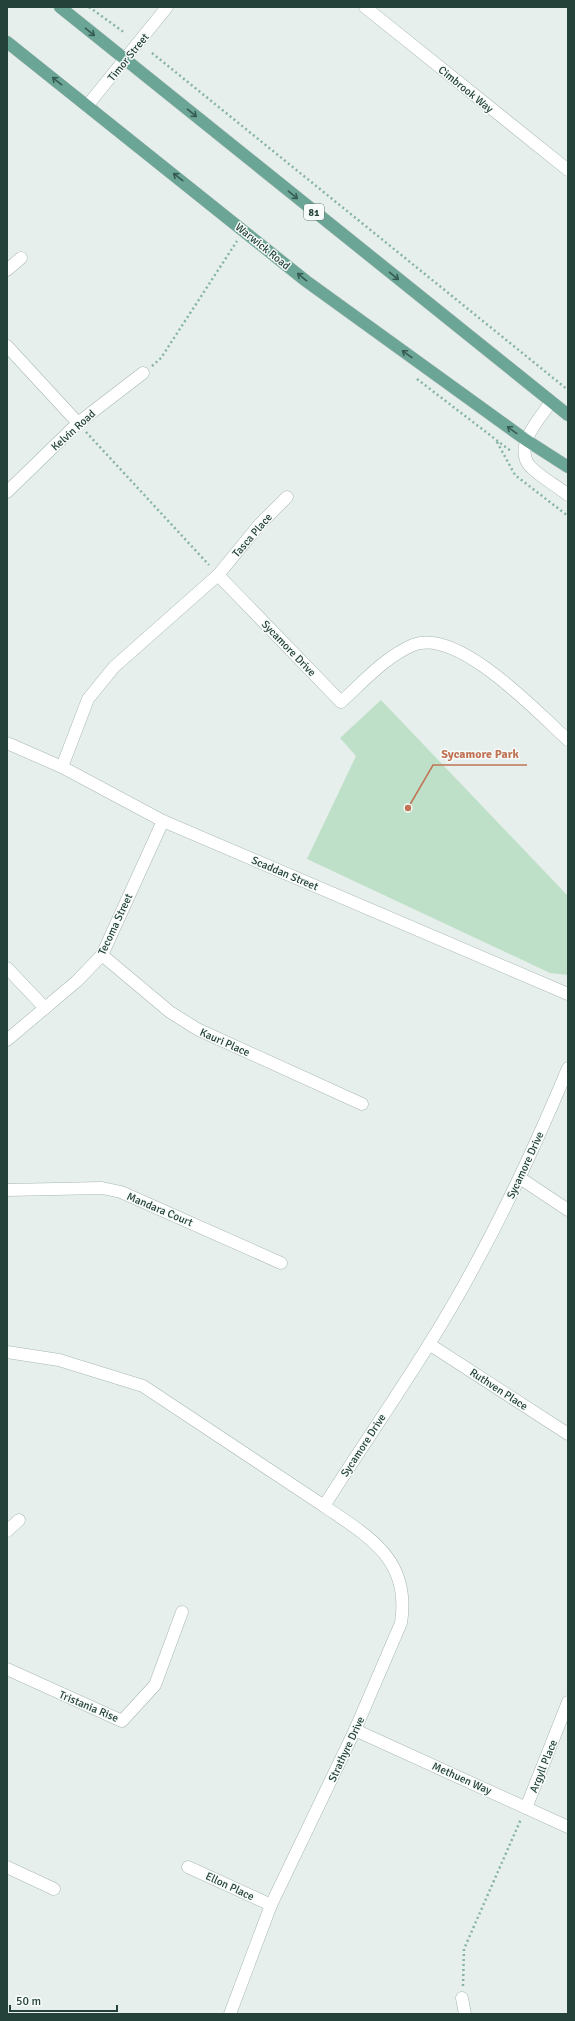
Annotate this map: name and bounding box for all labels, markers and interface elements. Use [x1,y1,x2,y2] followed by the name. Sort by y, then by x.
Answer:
[85,27,96,36] one-way arrow
[105,31,152,84] street label: Timor Street
[436,63,496,116] street label: Cimbrook Way
[51,77,62,86] one-way arrow
[186,109,197,118] one-way arrow
[172,173,183,182] one-way arrow
[287,190,298,199] one-way arrow
[304,204,324,220] road number: 81
[233,220,293,272] street label: Warwick Road
[388,272,399,281] one-way arrow
[296,273,307,282] one-way arrow
[402,350,413,358] one-way arrow
[49,407,98,454] street label: Kelvin Road
[507,426,518,434] one-way arrow
[230,511,275,560] street label: Tasca Place
[259,618,319,679] street label: Sycamore Drive
[433,741,527,765] callout: Sycamore Park
[441,747,519,762] text: Sycamore Park
[250,854,320,893] street label: Scaddan Street
[96,891,135,957] street label: Tecoma Street
[198,1026,252,1059] street label: Kauri Place
[504,1130,547,1201] street label: Sycamore Drive
[125,1190,195,1229] street label: Mandara Court
[467,1366,530,1413] street label: Ruthven Place
[338,1411,389,1479] street label: Sycamore Drive
[57,1688,120,1725] street label: Tristania Rise
[326,1714,367,1784] street label: Strathyre Drive
[527,1738,560,1795] street label: Argyll Place
[430,1760,494,1798] street label: Methuen Way
[203,1870,256,1903] street label: Ellon Place
[10,1987,117,2013] scale bar
[16,1994,41,2009] text: 50 m

